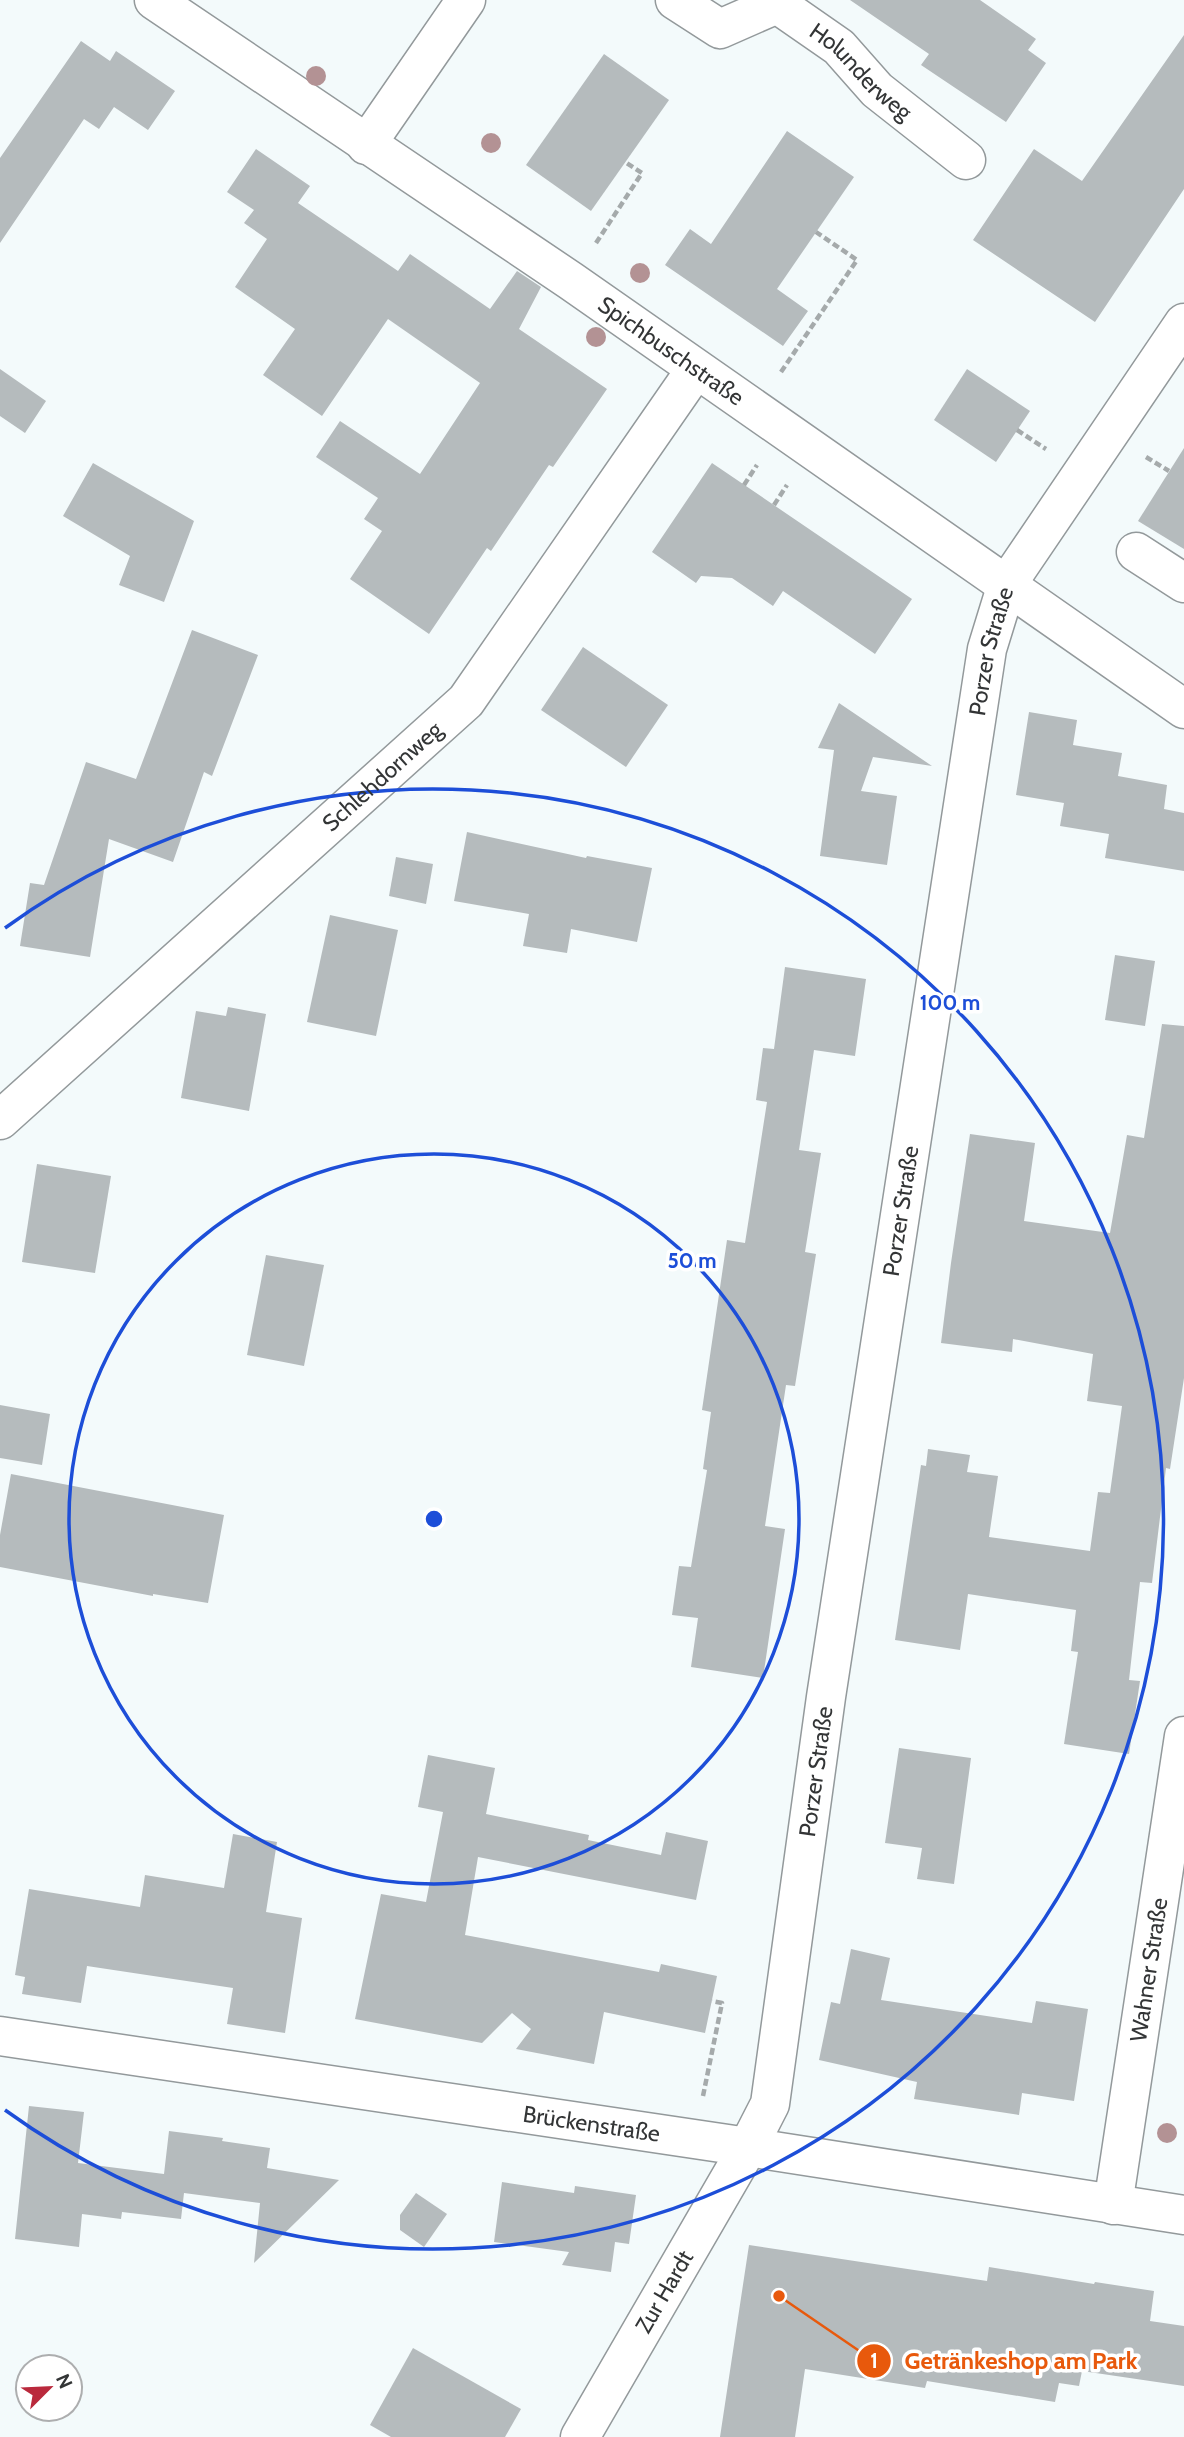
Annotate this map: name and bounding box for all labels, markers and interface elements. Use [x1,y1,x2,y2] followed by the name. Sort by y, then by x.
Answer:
[804,17,918,126] street label: Holunderweg
[593,290,750,412] street label: Spichbuschstraße
[963,583,1019,718] street label: Porzer Straße
[317,715,448,837] street label: Schlehdornweg
[920,990,980,1015] text: 100 m
[877,1144,925,1278] street label: Porzer Straße
[667,1248,717,1273] text: 50 m
[422,1507,446,1531] centre of rings
[793,1704,839,1839] street label: Porzer Straße
[1124,1895,1173,2044] street label: Wahner Straße
[521,2100,662,2148] street label: Brückenstraße
[629,2245,699,2338] street label: Zur Hardt
[856,2338,1152,2383] callout: Getränkeshop am Park
[905,2346,1138,2375] text: Getränkeshop am Park
[870,2348,878,2373] text: 1
[14,2353,84,2423] north arrow
[51,2370,77,2392] text: N

